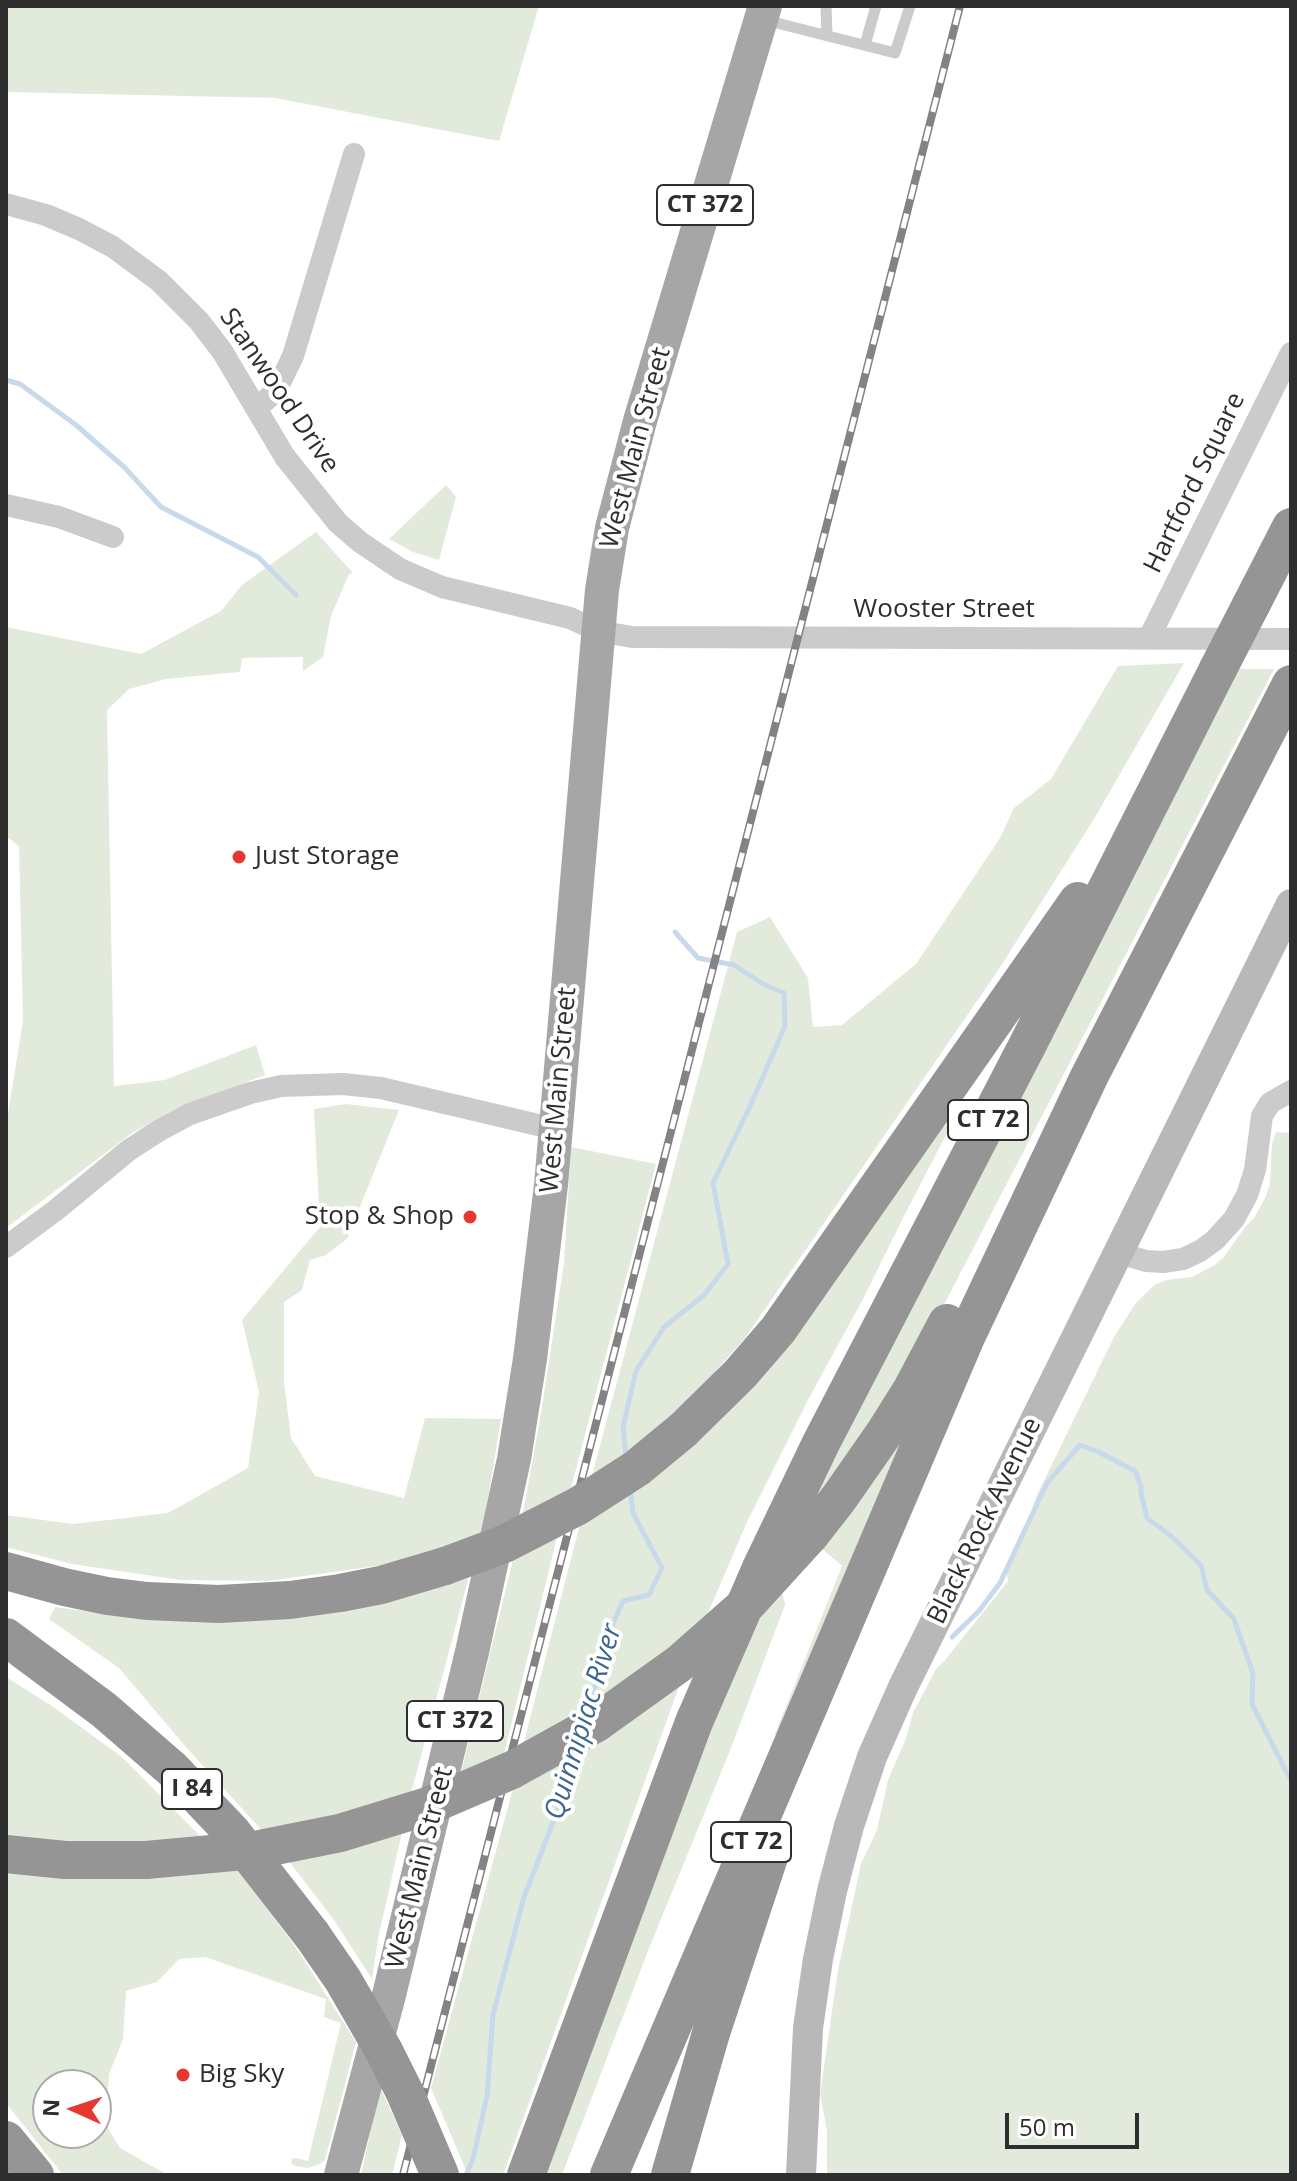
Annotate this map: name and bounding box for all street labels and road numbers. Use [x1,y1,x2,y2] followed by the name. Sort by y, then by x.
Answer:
[657,185,753,225] road number: CT 372
[212,303,346,479] street label: Stanwood Drive
[594,344,678,552] street label: West Main Street
[1138,388,1252,578] street label: Hartford Square
[853,594,1035,626] street label: Wooster Street
[534,986,584,1194] street label: West Main Street
[948,1100,1028,1140] road number: CT 72
[921,1413,1049,1629] street label: Black Rock Avenue
[407,1701,503,1741] road number: CT 372
[380,1764,460,1972] street label: West Main Street
[162,1769,222,1809] road number: I 84
[711,1822,791,1862] road number: CT 72

